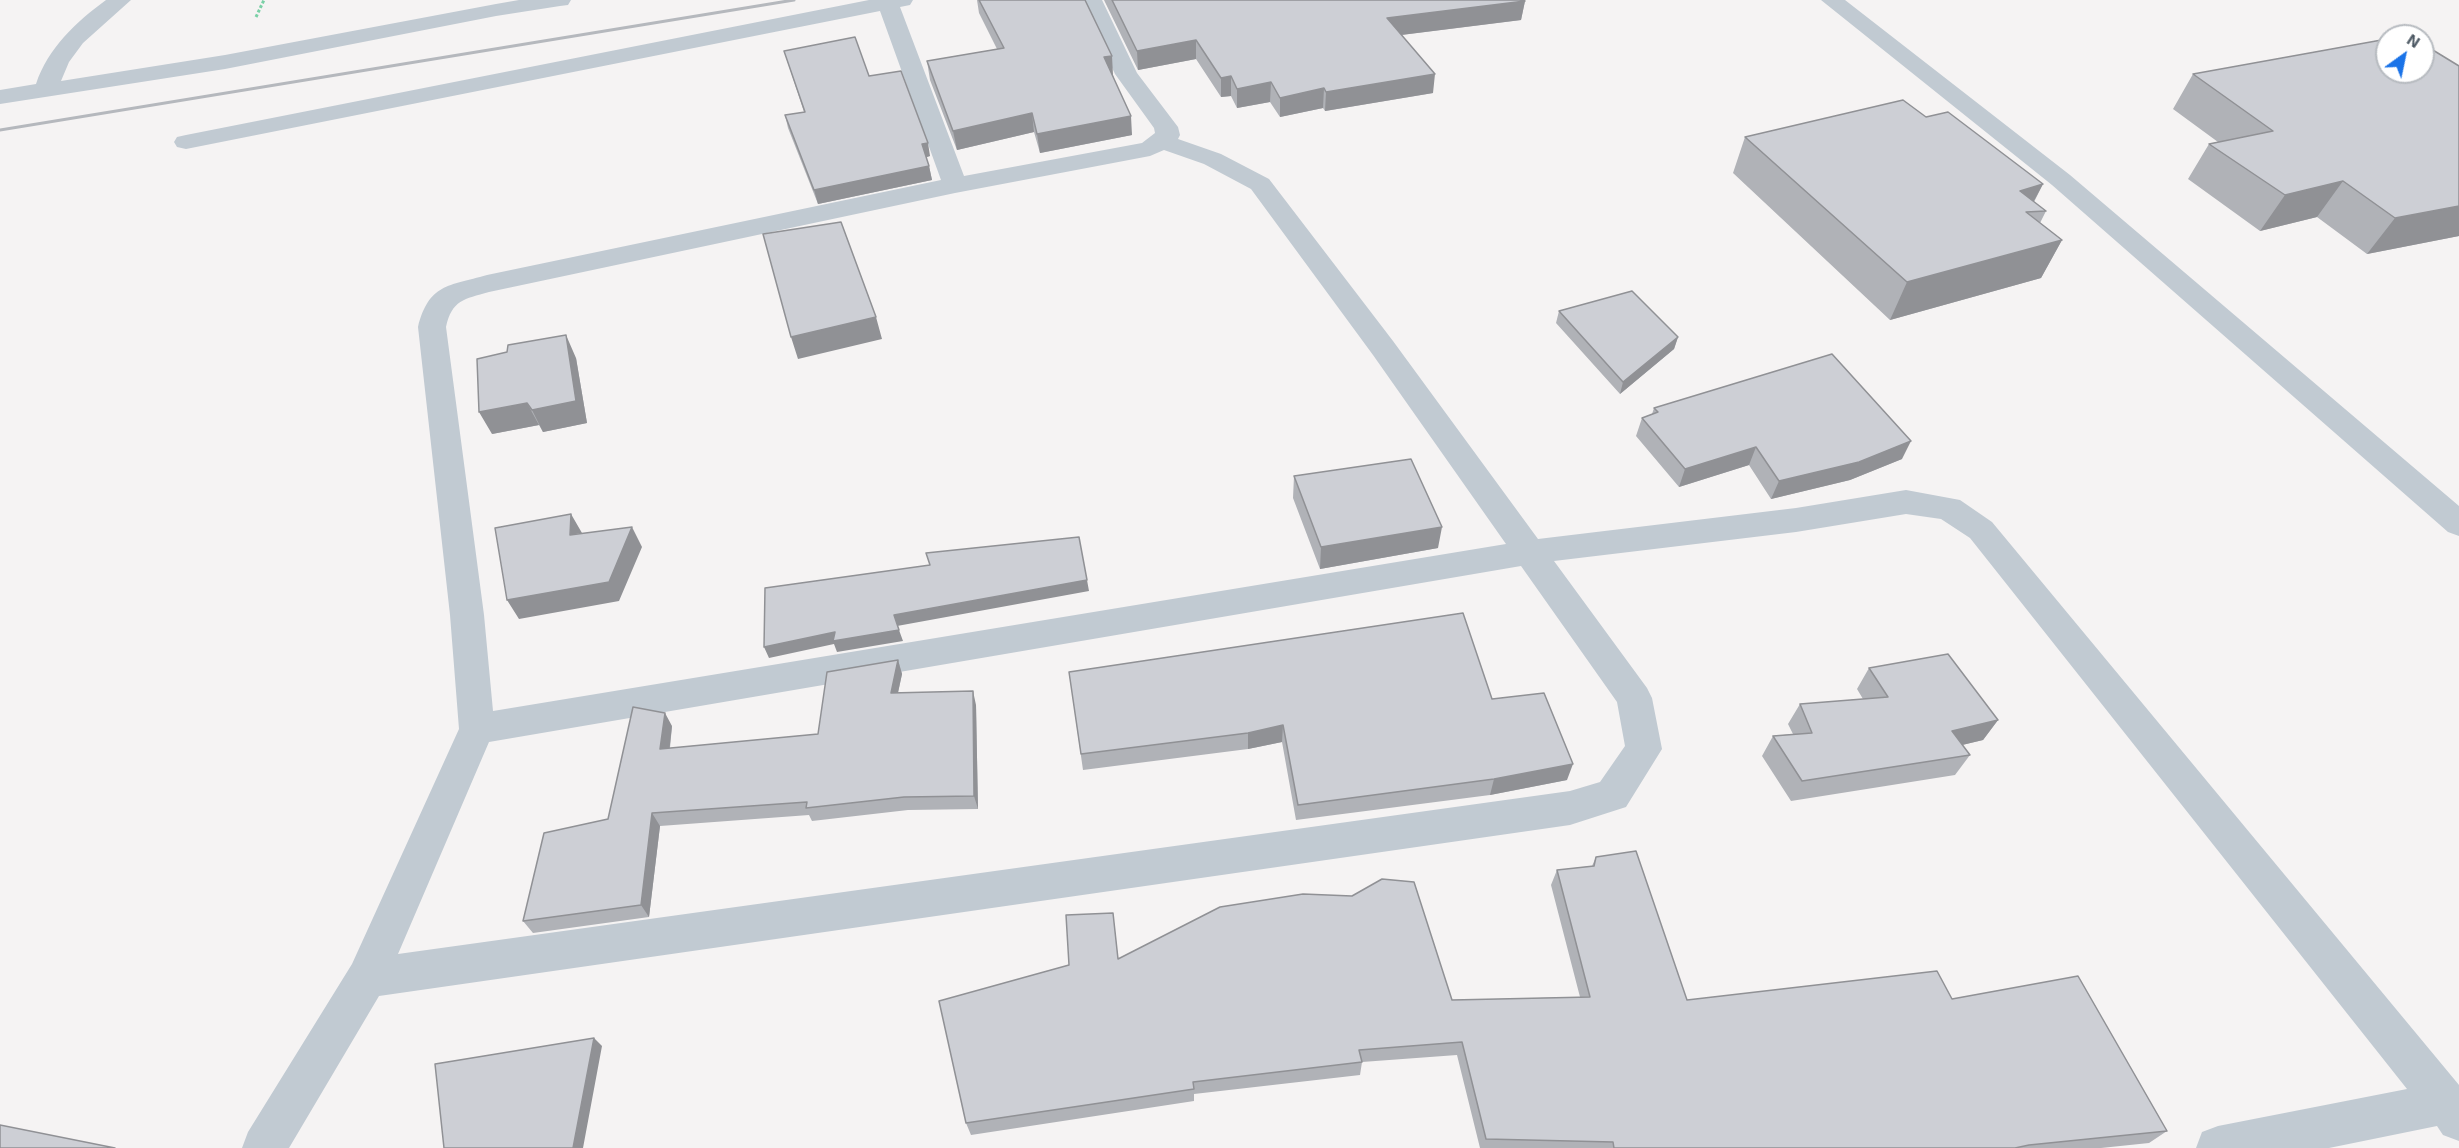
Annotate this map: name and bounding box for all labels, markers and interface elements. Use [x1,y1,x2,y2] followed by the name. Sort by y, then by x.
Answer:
[2375,24,2435,84] north arrow
[2404,29,2424,51] text: N

